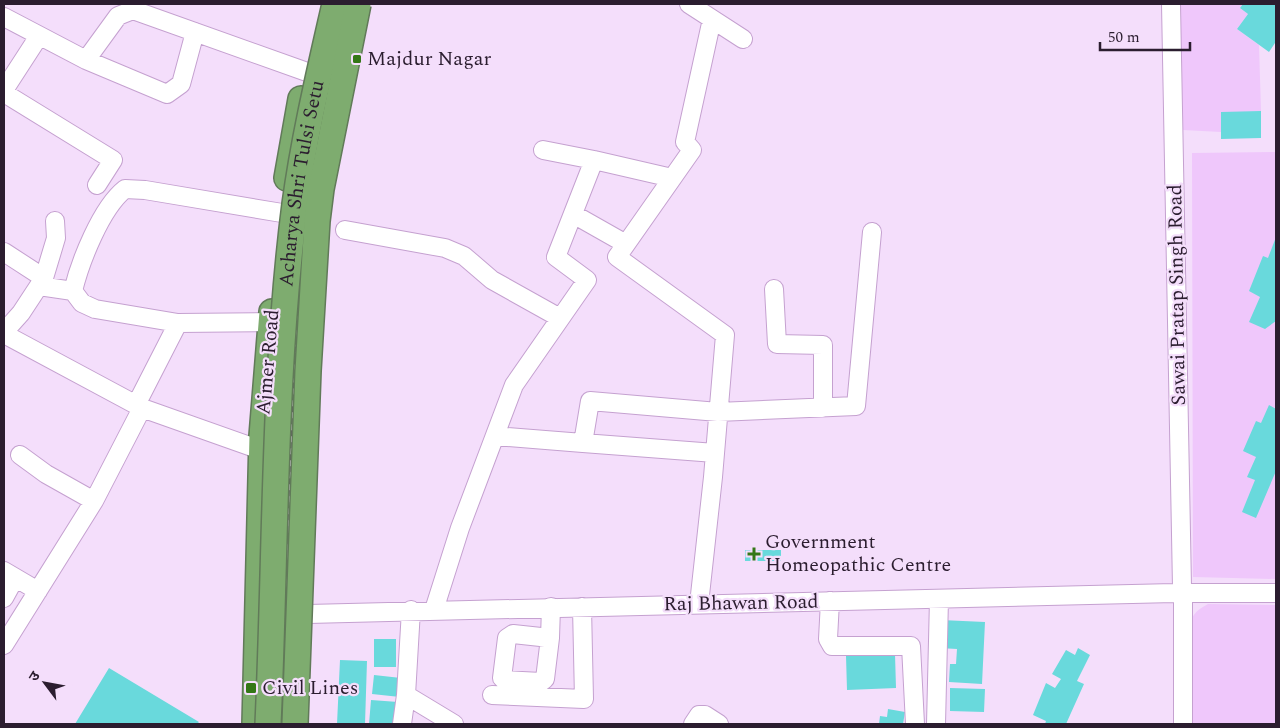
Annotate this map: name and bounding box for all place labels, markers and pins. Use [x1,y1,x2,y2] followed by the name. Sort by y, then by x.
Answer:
[367,44,492,74] place label: Majdur Nagar
[351,53,363,65] marker: Majdur Nagar
[765,527,951,580] place label: Government Homeopathic Centre
[747,547,761,561] marker: Government Homeopathic Centre
[262,673,358,703] place label: Civil Lines
[244,681,258,695] marker: Civil Lines

